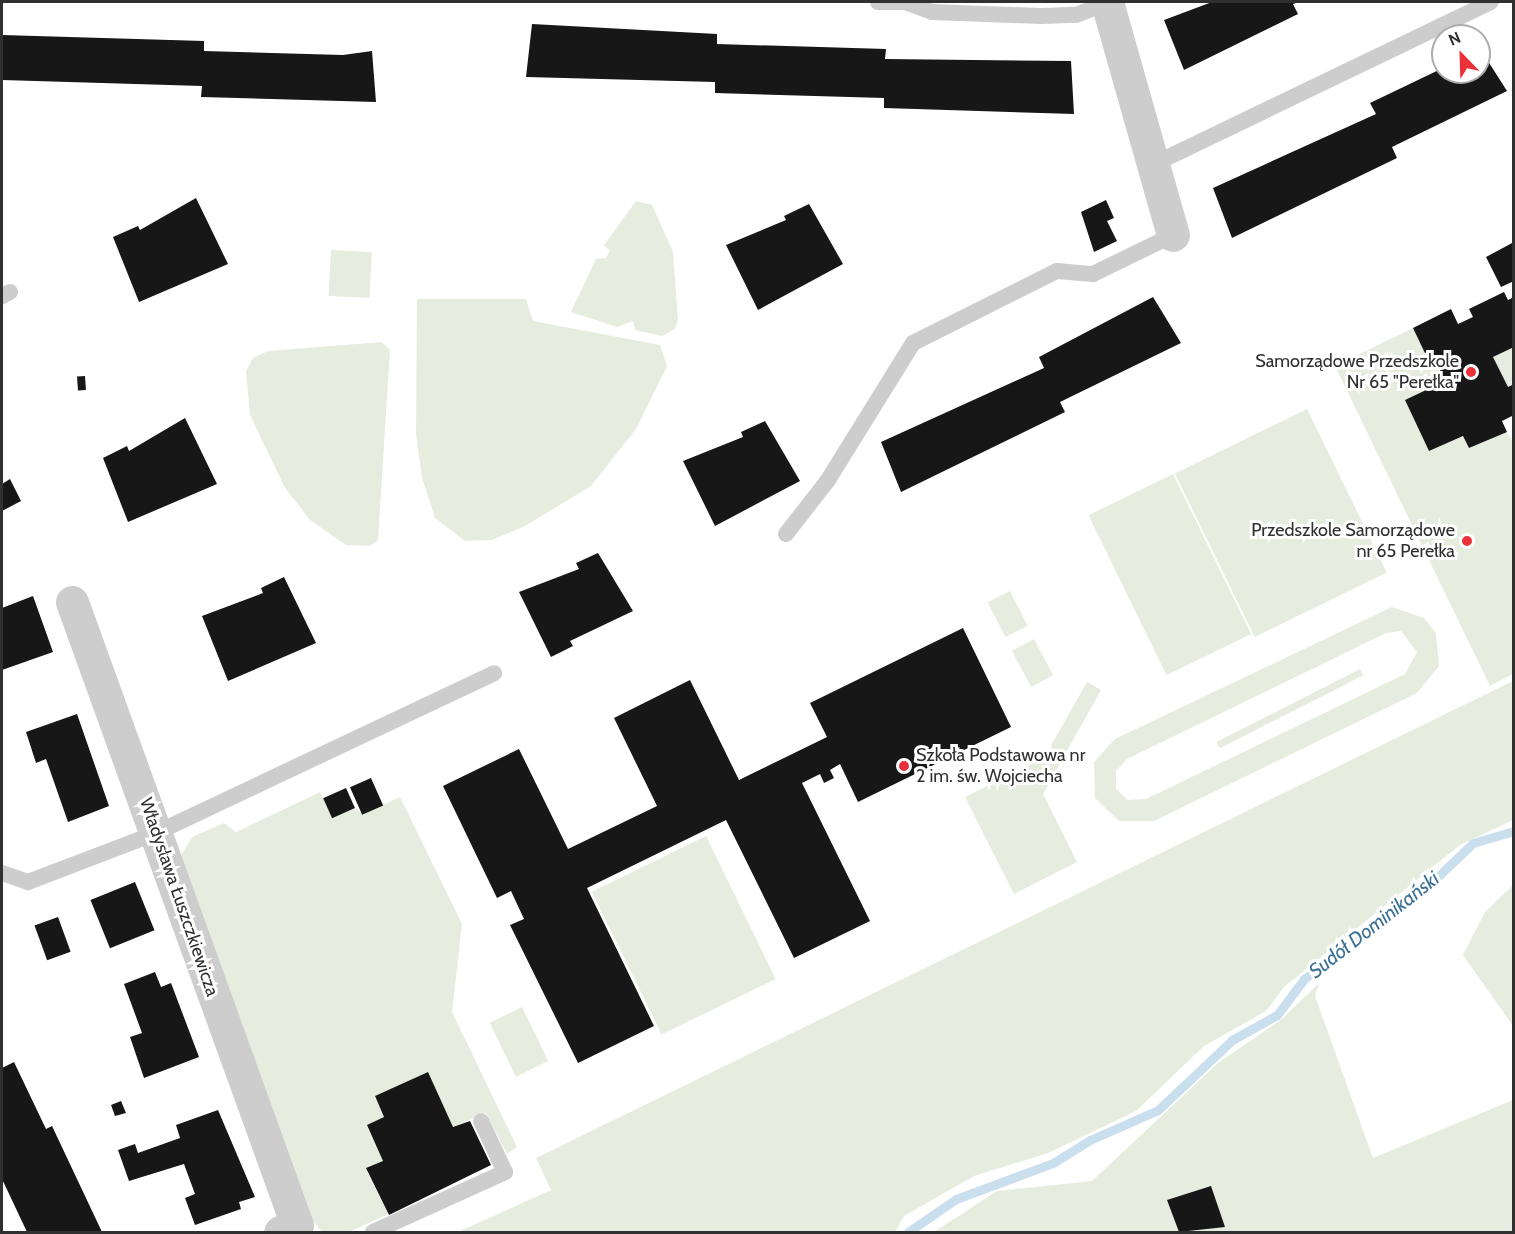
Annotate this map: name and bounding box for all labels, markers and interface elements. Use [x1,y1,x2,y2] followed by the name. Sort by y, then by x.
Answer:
[1431,24,1491,84] north arrow
[1446,28,1463,50] text: N
[1255,351,1459,394] place label: Samorządowe Przedszkole Nr 65 "Perełka"
[1464,365,1478,379] marker: Samorządowe Przedszkole Nr 65 "Perełka"
[1251,520,1455,562] place label: Przedszkole Samorządowe nr 65 Perełka
[1460,534,1474,548] marker: Przedszkole Samorządowe nr 65 Perełka
[916,745,1085,788] place label: Szkoła Podstawowa nr 2 im. św. Wojciecha
[897,759,911,773] marker: Szkoła Podstawowa nr 2 im. św. Wojciecha
[135,795,223,999] street label: Władysława Łuszczkiewicza
[1304,867,1444,983] water label: Sudół Dominikański

